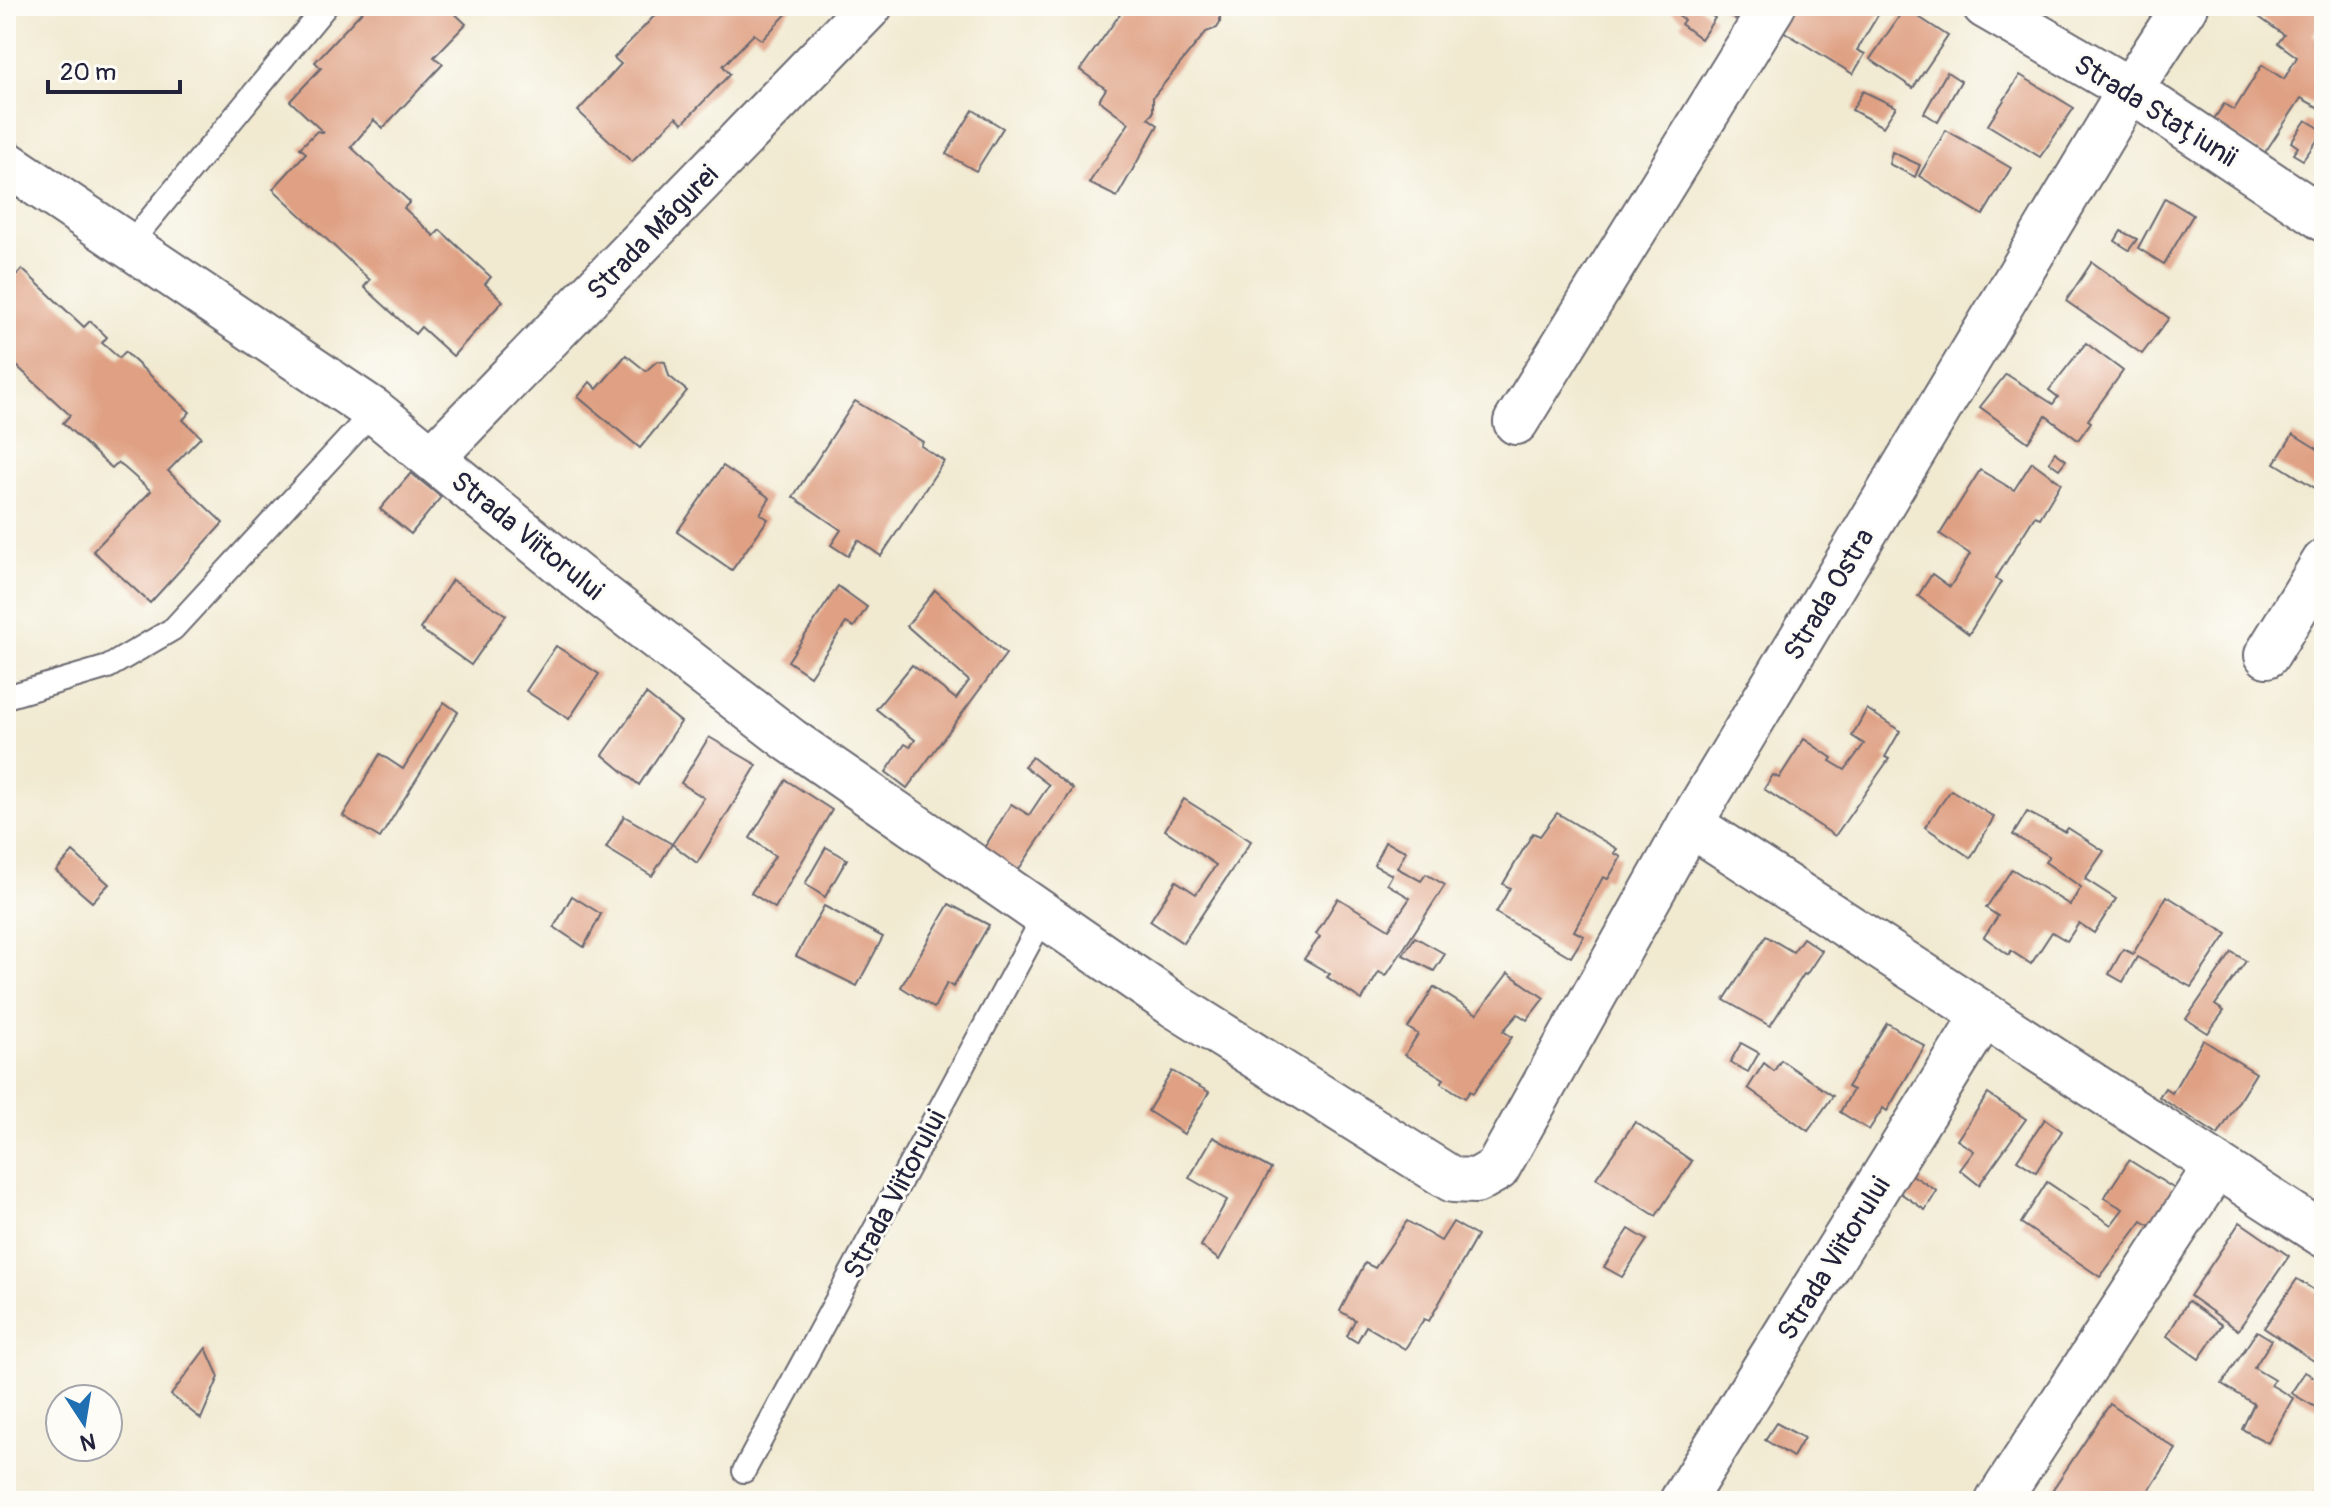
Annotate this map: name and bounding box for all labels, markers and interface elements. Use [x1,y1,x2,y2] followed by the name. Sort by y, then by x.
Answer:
[48,44,180,94] scale bar
[2067,47,2243,175] street label: Strada Stațiunii
[60,58,116,87] text: 20 m
[580,158,726,308] street label: Strada Măgurei
[444,464,610,608] street label: Strada Viitorului
[1776,522,1882,667] street label: Strada Ostra
[836,1104,955,1285] street label: Strada Viitorului
[1770,1171,1898,1347] street label: Strada Viitorului
[44,1383,124,1463] north arrow
[78,1426,98,1457] text: N

